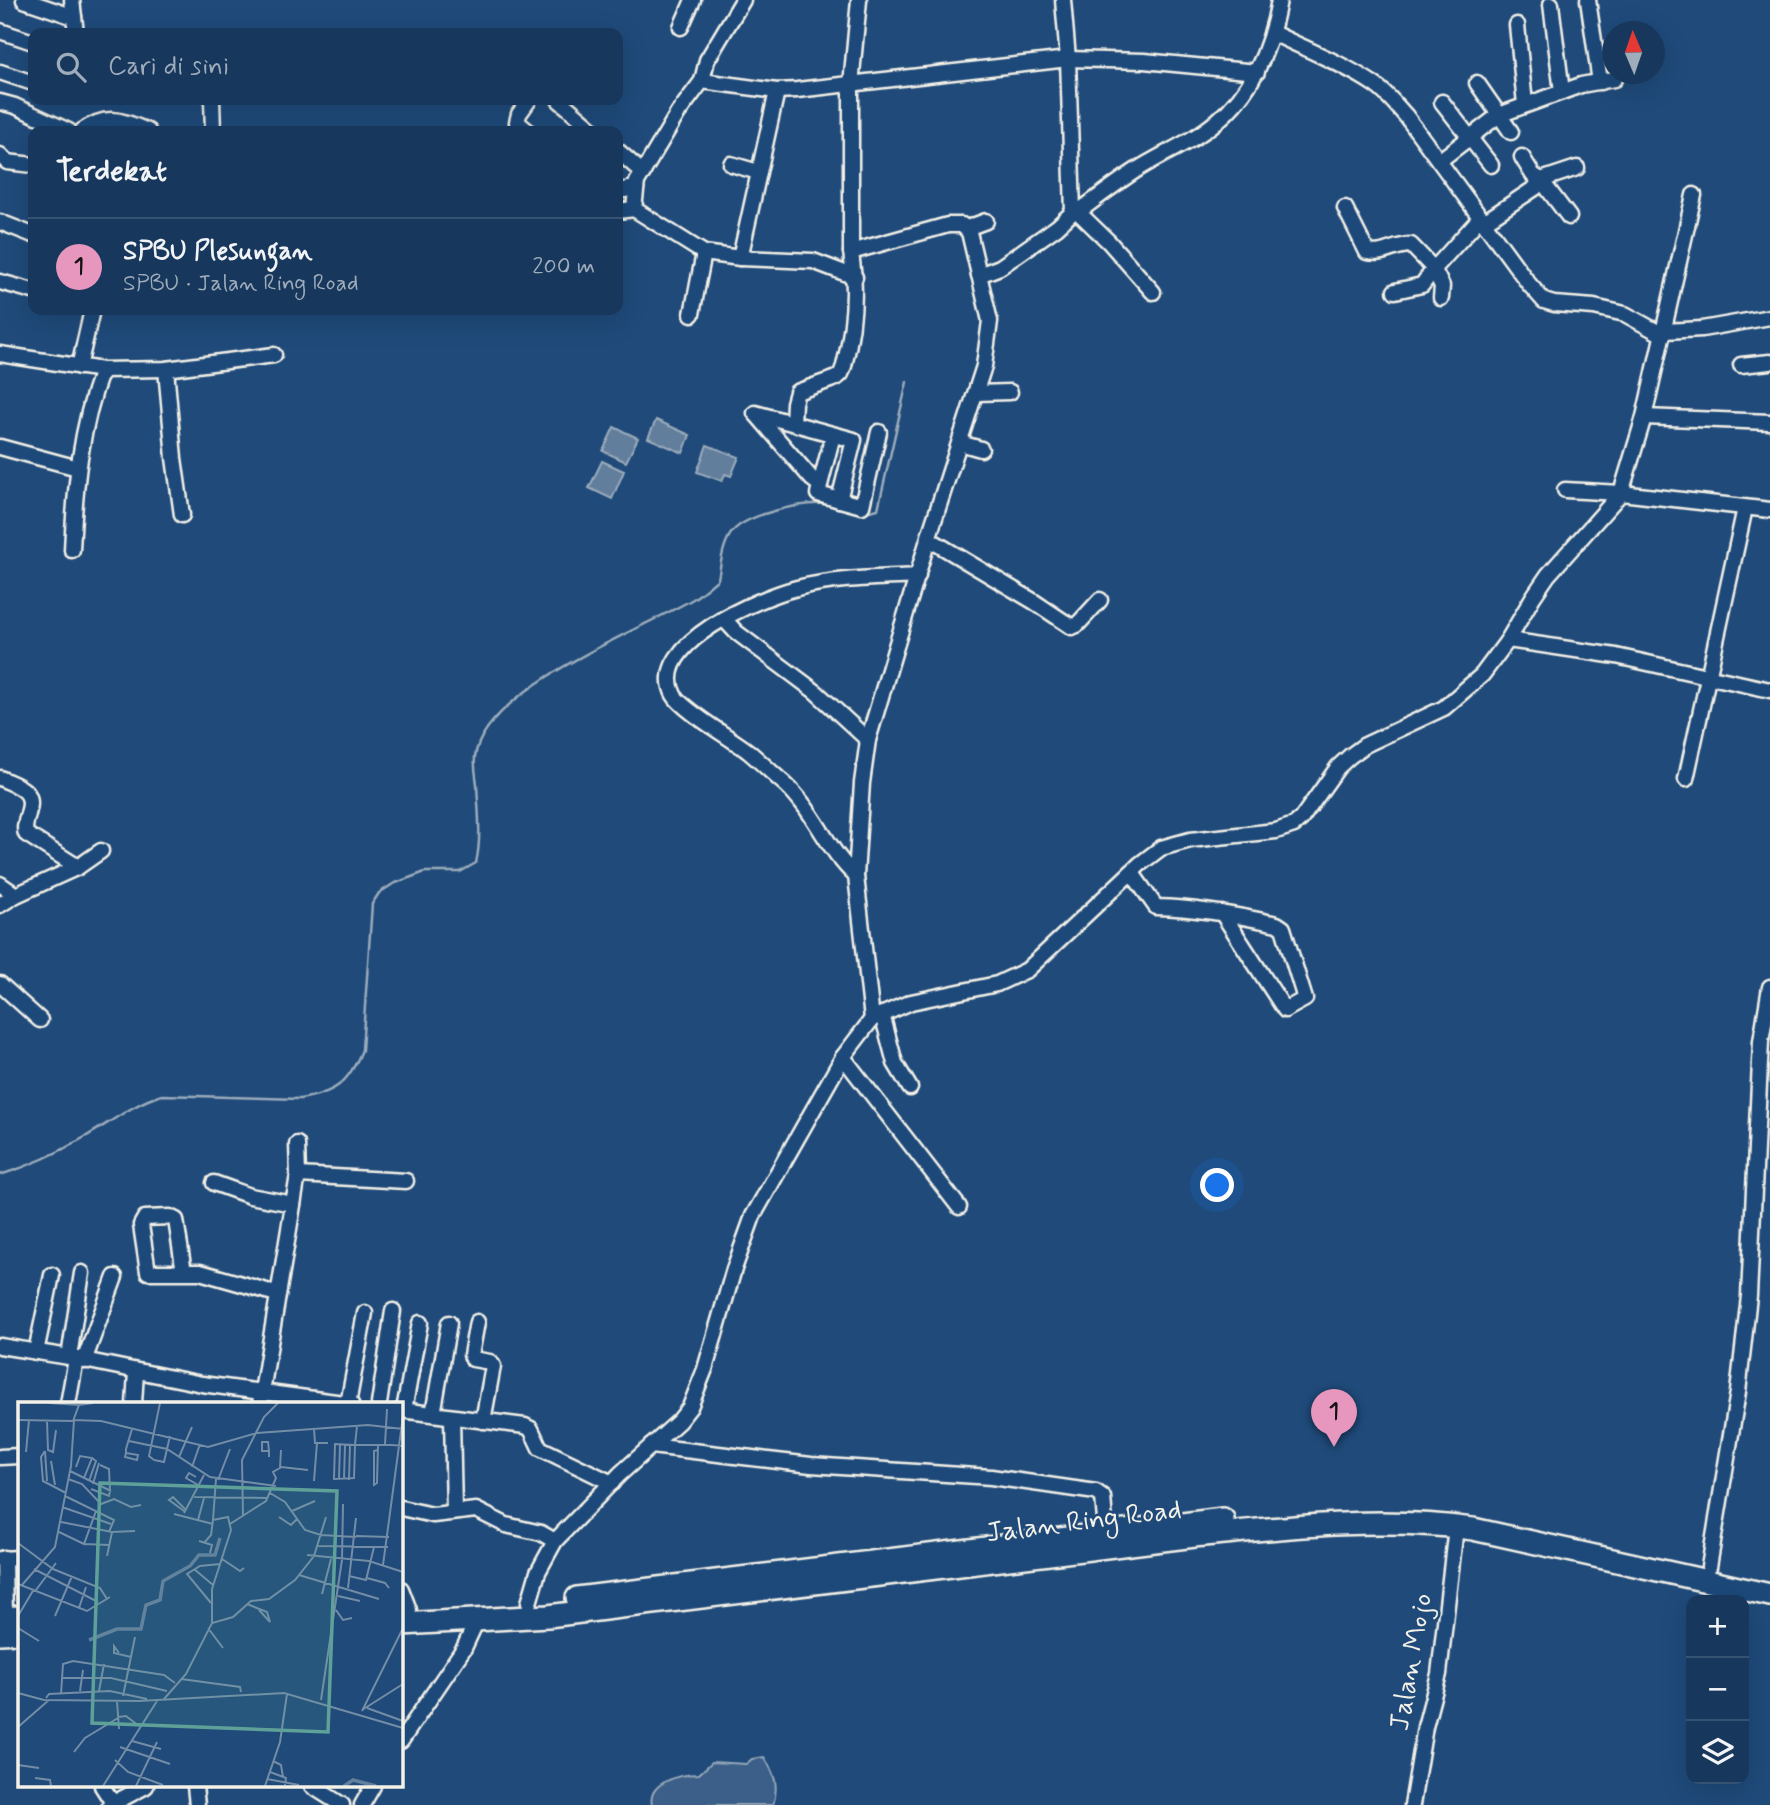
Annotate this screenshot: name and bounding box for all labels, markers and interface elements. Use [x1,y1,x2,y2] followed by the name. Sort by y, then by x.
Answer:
[1602,21,1665,84] north arrow
[28,28,623,105] search box
[52,48,90,86] icon: search
[108,50,229,84] text: Cari di sini
[56,152,167,191] text: Terdekat
[123,235,312,269] text: SPBU Plesungan
[74,252,84,282] text: 1
[532,252,595,282] text: 200 m
[123,269,358,299] text: SPBU · Jalan Ring Road
[1200,1168,1234,1202] your location
[1311,1389,1357,1447] pin: 1
[18,1402,402,1787] inset map
[984,1492,1184,1554] street label: Jalan Ring Road
[1382,1590,1442,1734] street label: Jalan Mojo
[1686,1595,1749,1784] map controls
[1686,1595,1749,1658] button: +
[1686,1658,1749,1721] button: −
[1686,1721,1749,1784] button: layers

